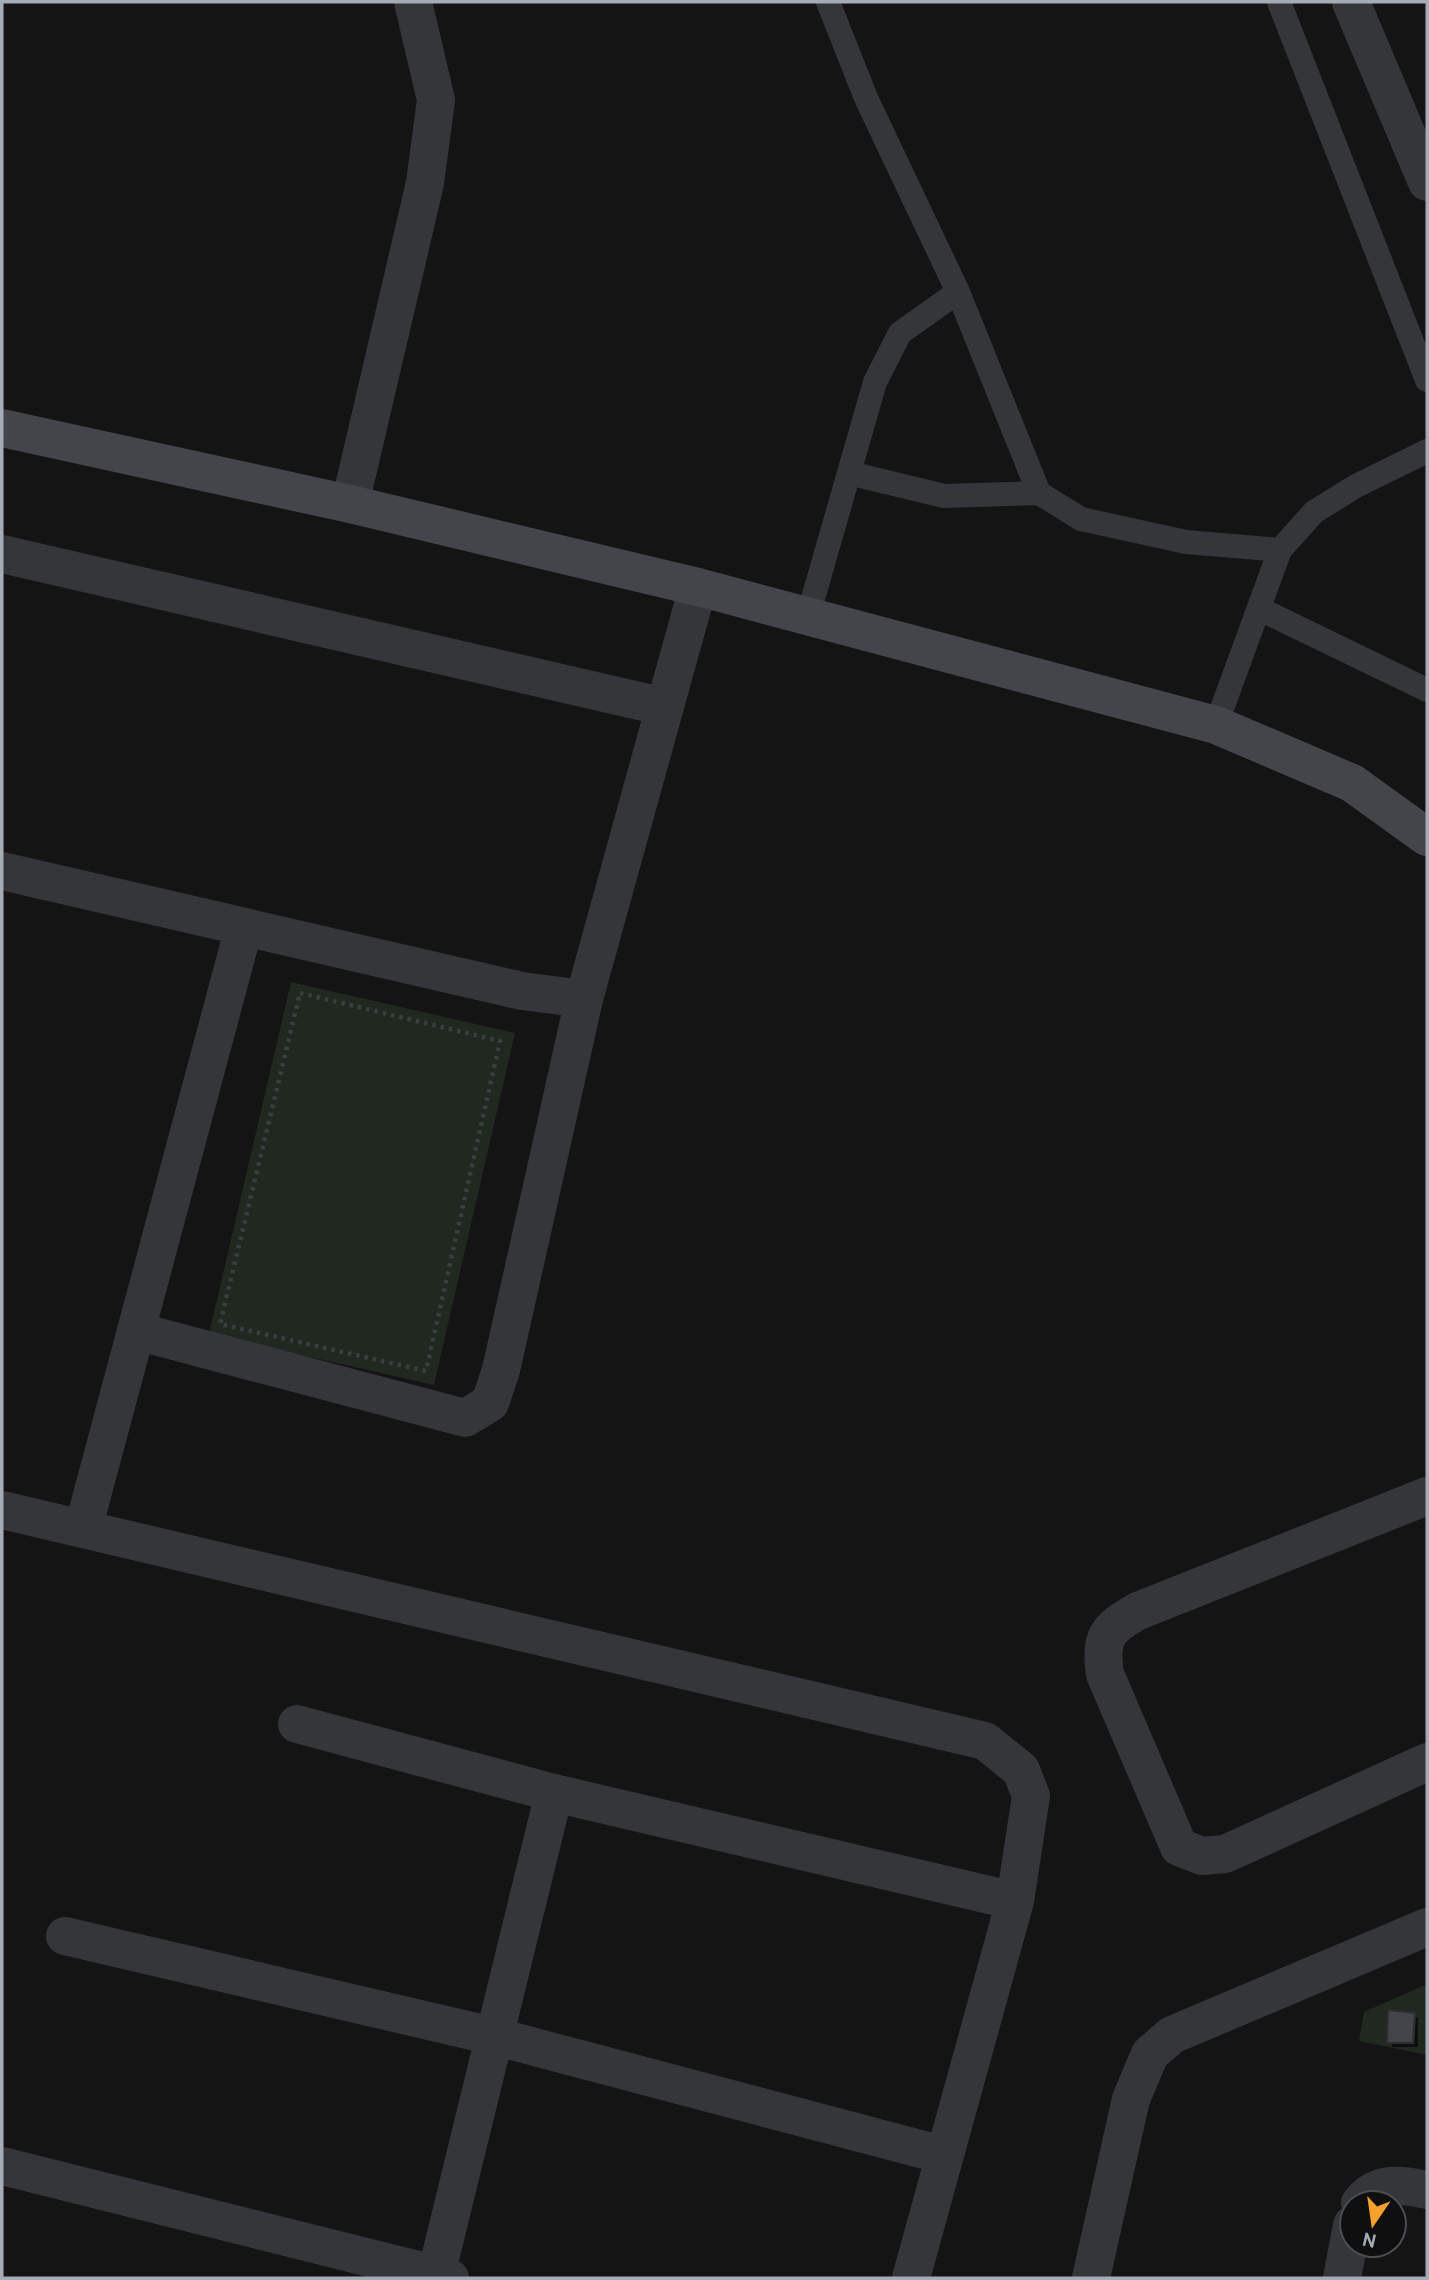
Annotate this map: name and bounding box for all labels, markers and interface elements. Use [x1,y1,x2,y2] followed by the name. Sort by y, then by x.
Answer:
[1338,2189,1408,2259] north arrow
[1360,2225,1379,2252] text: N

